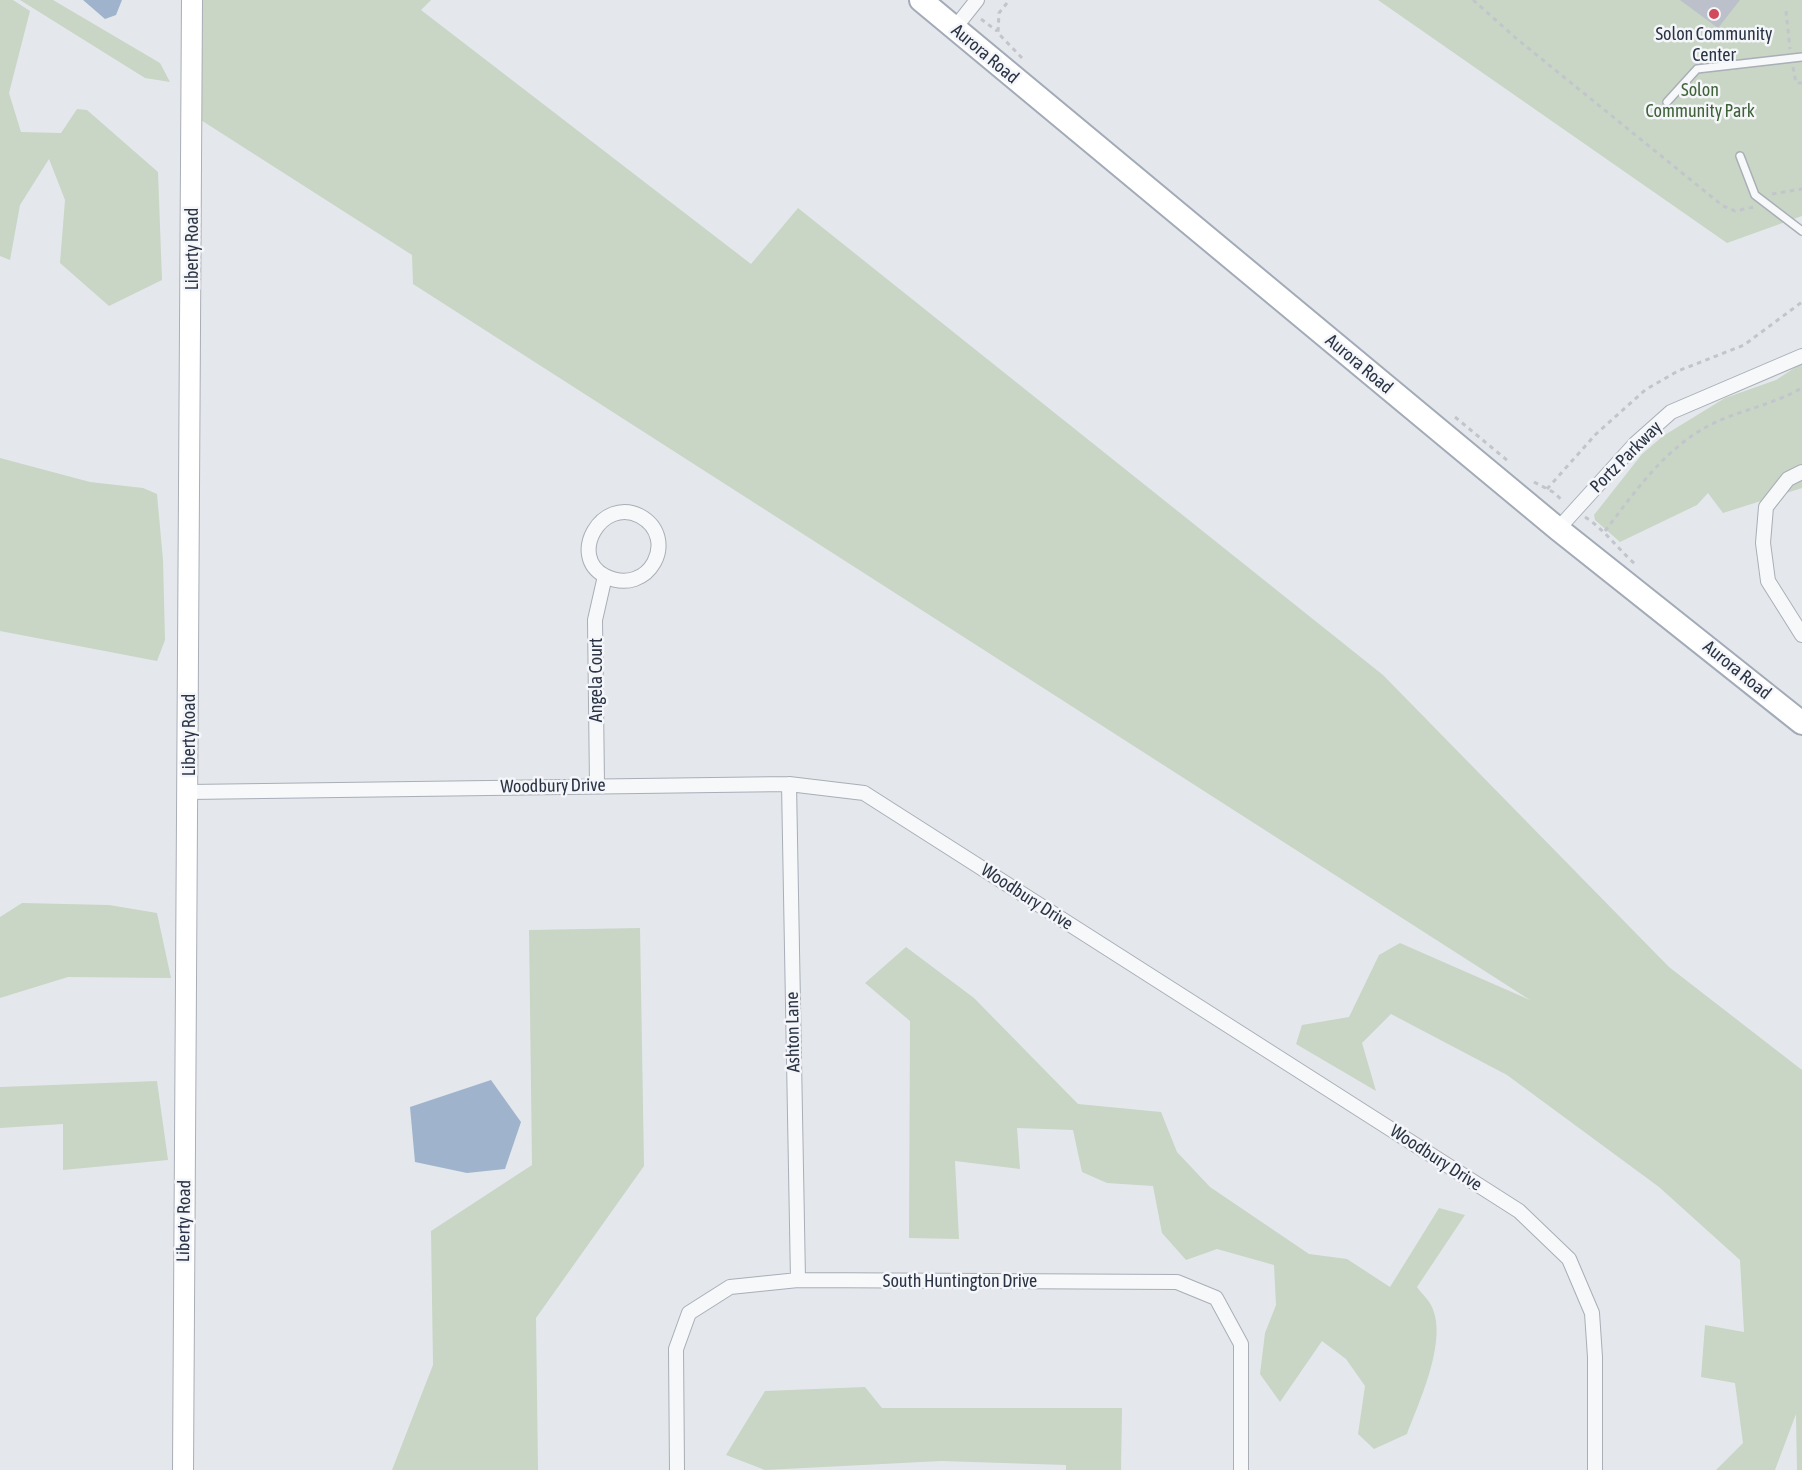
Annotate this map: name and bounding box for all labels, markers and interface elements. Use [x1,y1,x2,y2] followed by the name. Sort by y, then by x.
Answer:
[1707,7,1721,21] marker: Solon Community Center
[947,20,1023,88] street label: Aurora Road
[1656,23,1772,66] place label: Solon Community Center
[1645,79,1755,122] park label: Solon Community Park
[181,208,203,290] street label: Liberty Road
[1321,330,1397,398] street label: Aurora Road
[1586,417,1666,497] street label: Portz Parkway
[1699,636,1775,704] street label: Aurora Road
[585,638,607,722] street label: Angela Court
[178,694,200,776] street label: Liberty Road
[500,774,606,798] street label: Woodbury Drive
[977,859,1077,935] street label: Woodbury Drive
[781,991,805,1073] street label: Ashton Lane
[1386,1120,1486,1196] street label: Woodbury Drive
[172,1180,196,1262] street label: Liberty Road
[883,1270,1037,1292] street label: South Huntington Drive

